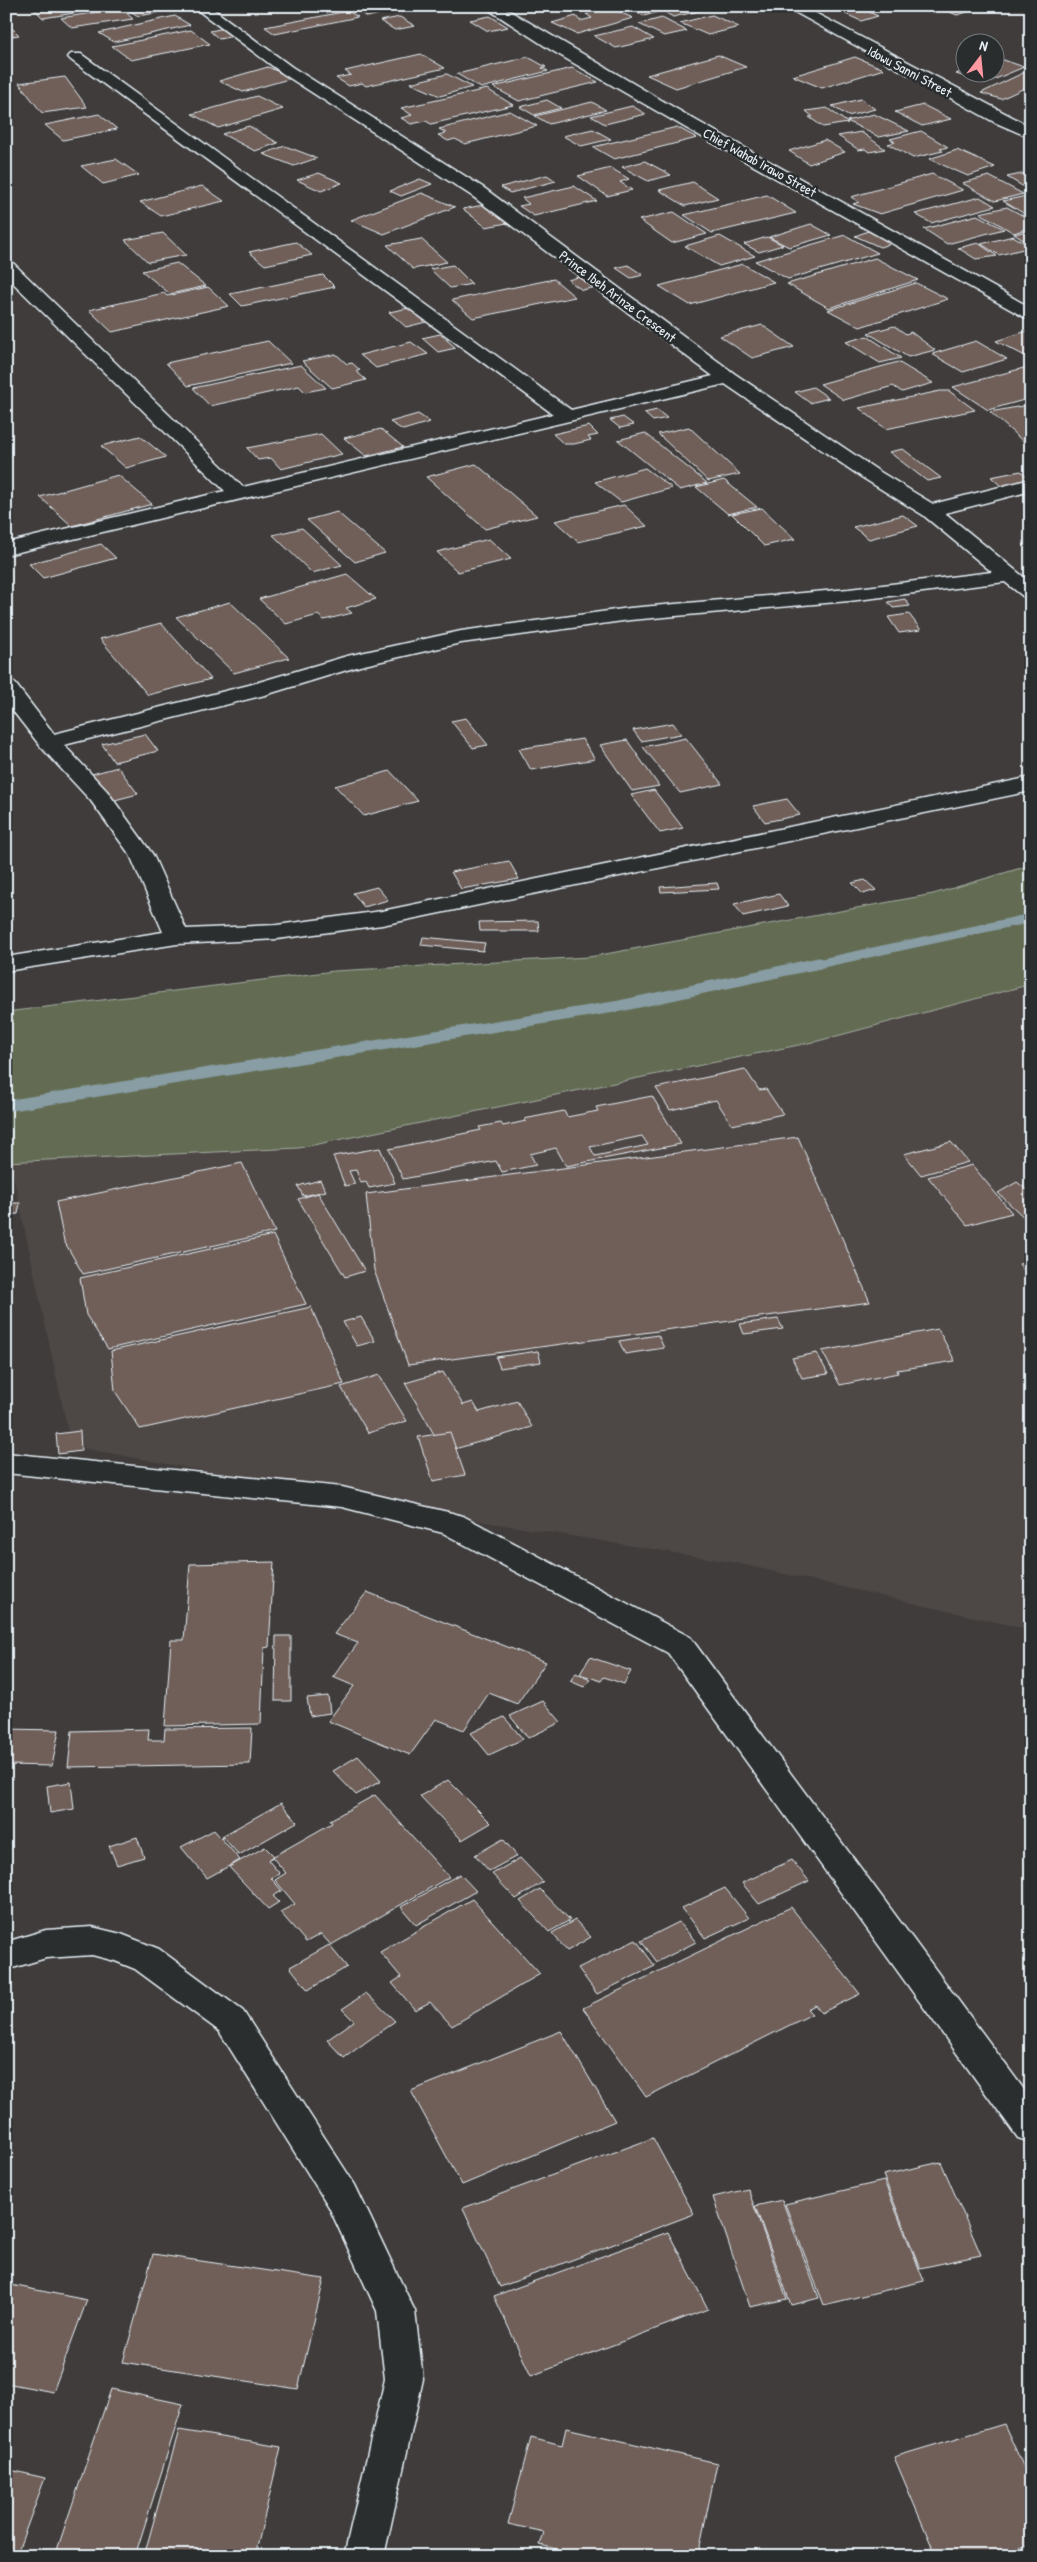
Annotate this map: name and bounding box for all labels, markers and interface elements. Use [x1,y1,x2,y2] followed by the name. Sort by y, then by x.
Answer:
[954,32,1004,82] north arrow
[978,35,990,55] text: N
[864,41,956,101] street label: Idowu Sanni Street
[700,123,820,201] street label: Chief Wahab Irawo Street
[556,246,681,346] street label: Prince Ibeh Arinze Crescent

